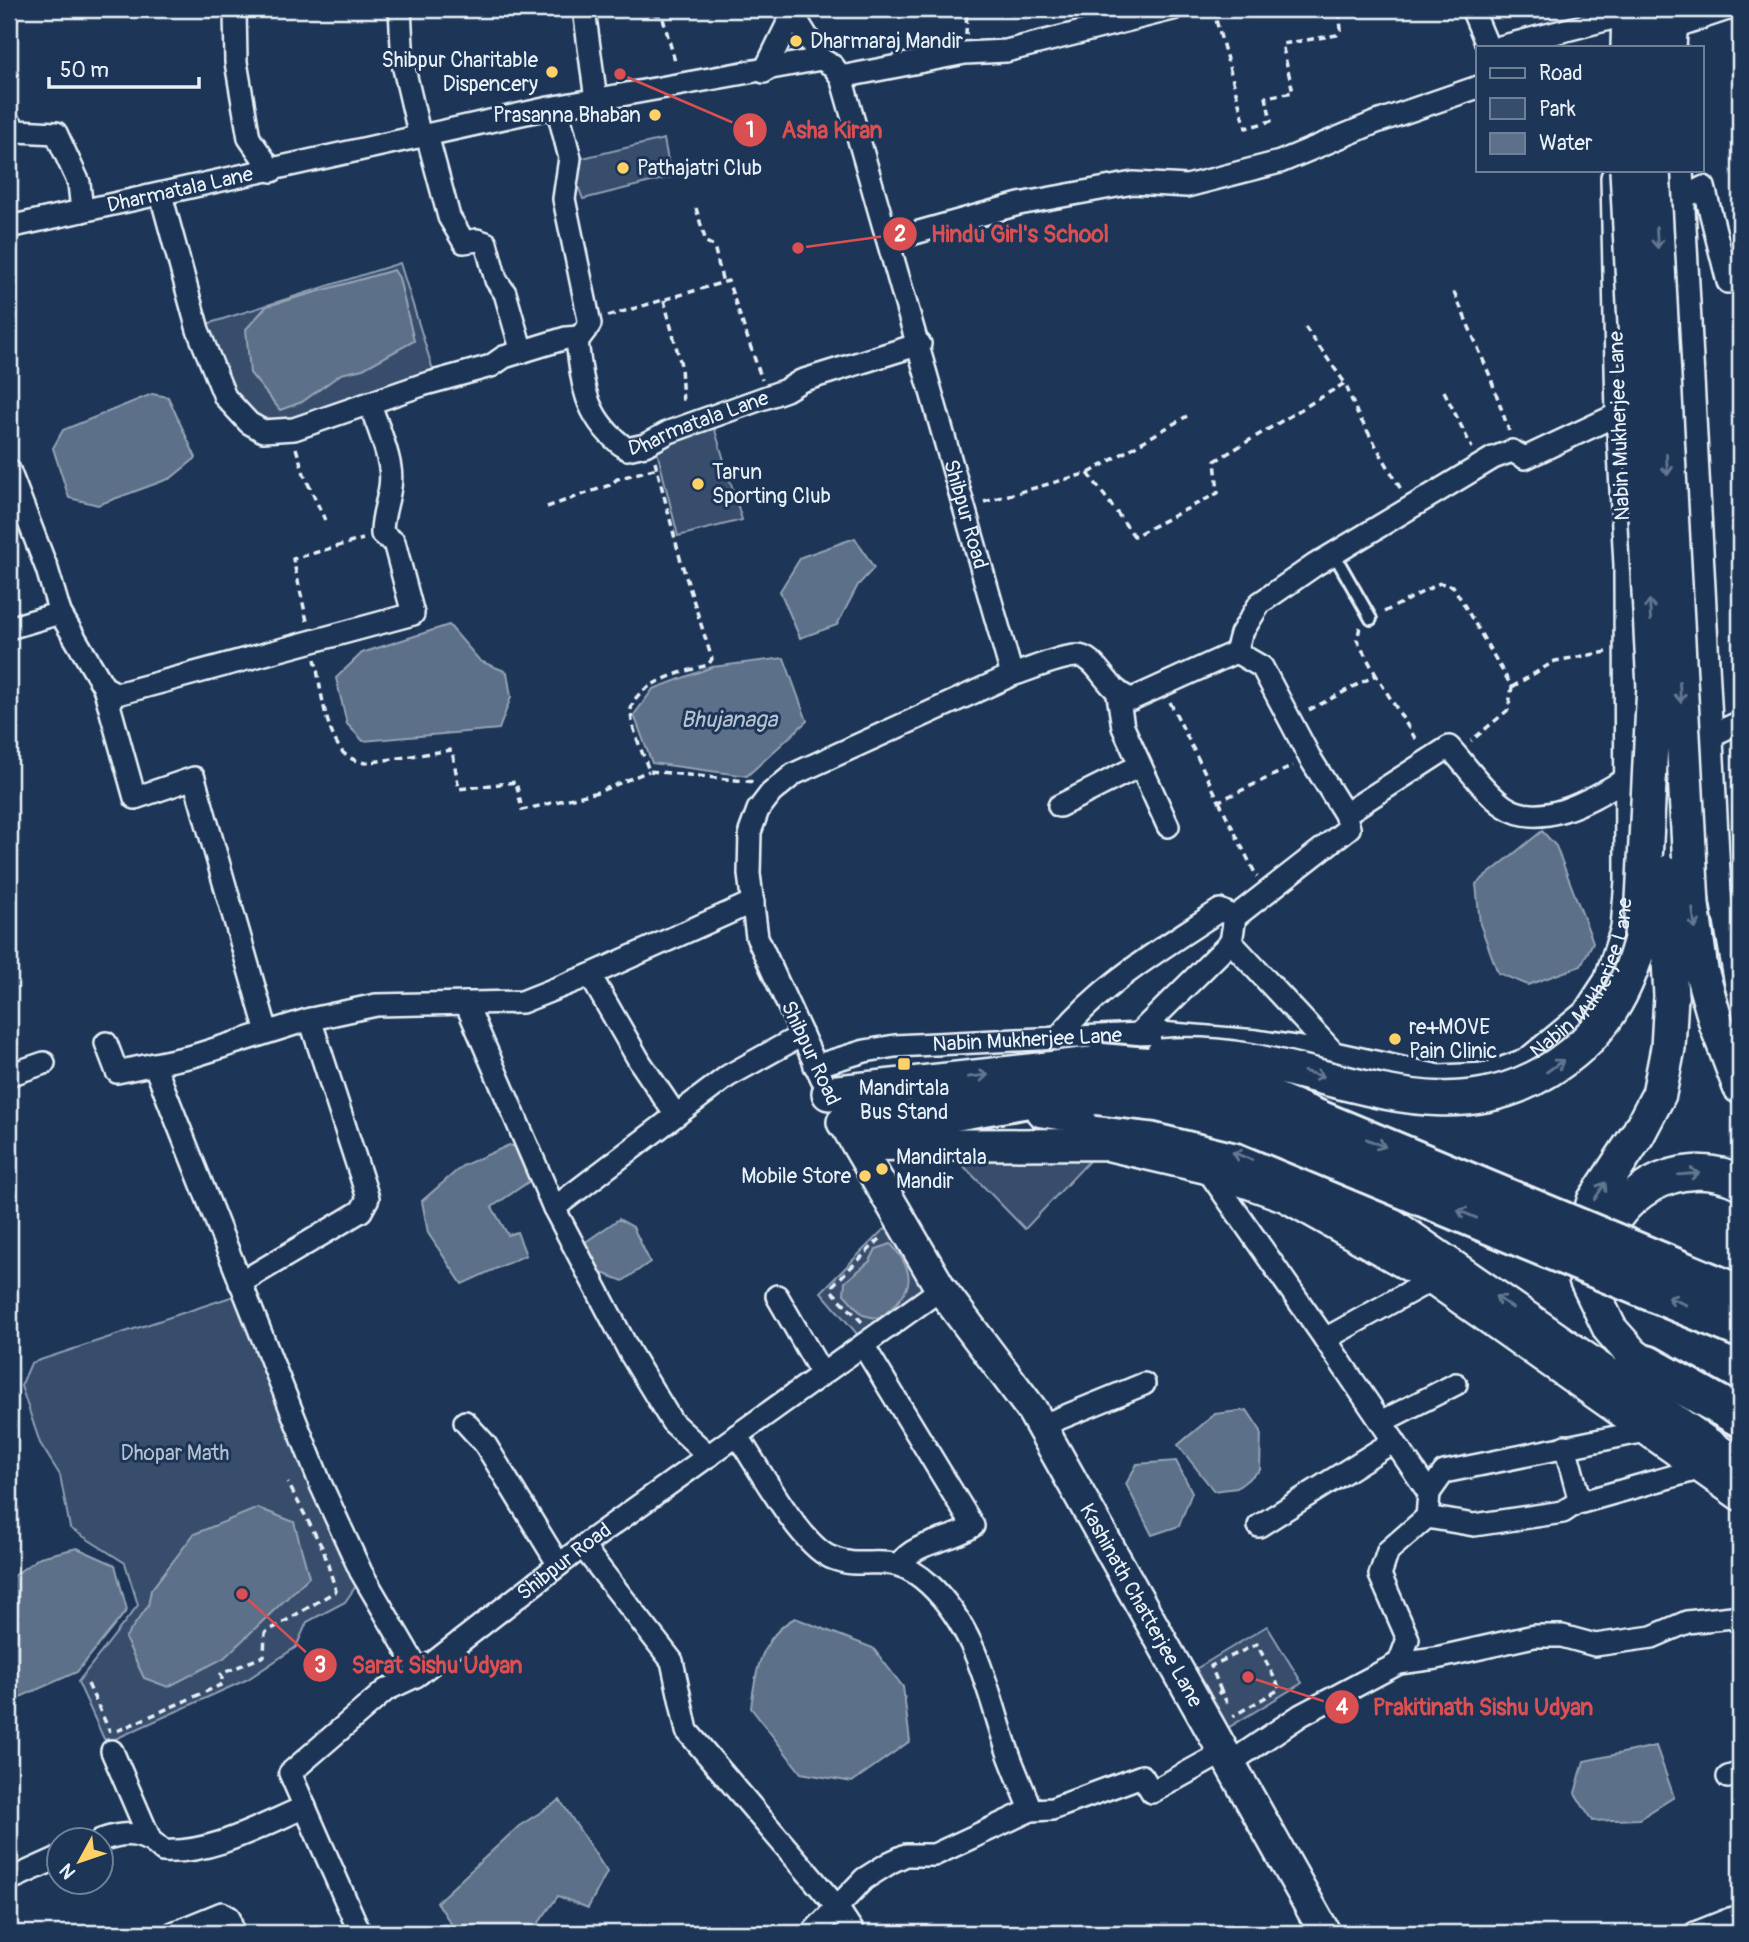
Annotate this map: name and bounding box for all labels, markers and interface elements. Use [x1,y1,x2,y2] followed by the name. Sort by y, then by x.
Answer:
[810,28,964,55] place label: Dharmaraj Mandir
[788,33,804,49] marker: Dharmaraj Mandir
[49,46,200,90] scale bar
[1476,46,1704,172] legend
[381,47,539,98] place label: Shibpur Charitable Dispencery
[60,57,109,84] text: 50 m
[1539,60,1583,87] text: Road
[544,64,560,80] marker: Shibpur Charitable Dispencery
[1539,96,1576,123] text: Park
[493,102,641,129] place label: Prasanna Bhaban
[647,107,663,123] marker: Prasanna Bhaban
[733,108,897,152] callout: Asha Kiran
[782,116,882,145] text: Asha Kiran
[746,117,754,144] text: 1
[1539,130,1593,157] text: Water
[637,155,762,182] place label: Pathajatri Club
[104,160,256,219] street label: Dharmatala Lane
[615,160,631,176] marker: Pathajatri Club
[882,212,1123,256] callout: Hindu Girl's School
[931,220,1109,249] text: Hindu Girl's School
[894,221,906,248] text: 2
[1650,226,1663,249] one-way arrow
[1603,330,1636,521] street label: Nabin Mukherjee Lane
[626,384,773,462] street label: Dharmatala Lane
[1661,453,1674,476] one-way arrow
[937,457,994,572] street label: Shibpur Road
[712,459,831,510] place label: Tarun Sporting Club
[690,476,706,492] marker: Tarun Sporting Club
[1643,599,1656,622] one-way arrow
[1673,681,1686,704] one-way arrow
[681,705,779,734] water label: Bhujanaga
[1525,896,1639,1065] street label: Nabin Mukherjee Lane
[1688,907,1701,930] one-way arrow
[775,997,847,1110] street label: Shibpur Road
[1409,1014,1497,1065] place label: re+MOVE Pain Clinic
[932,1022,1123,1058] street label: Nabin Mukherjee Lane
[1387,1031,1403,1047] marker: re+MOVE Pain Clinic
[896,1056,912,1072] marker: Mandirtala Bus Stand
[1545,1059,1564,1073] one-way arrow
[1302,1068,1325,1081] one-way arrow
[966,1070,989,1083] one-way arrow
[859,1075,949,1126] place label: Mandirtala Bus Stand
[1364,1137,1386,1150] one-way arrow
[896,1144,987,1195] place label: Mandirtala Mandir
[1231,1149,1253,1162] one-way arrow
[874,1161,890,1177] marker: Mandirtala Mandir
[741,1163,852,1190] place label: Mobile Store
[1677,1167,1700,1180] one-way arrow
[857,1168,873,1184] marker: Mobile Store
[1593,1182,1608,1201] one-way arrow
[1457,1207,1479,1220] one-way arrow
[1495,1294,1514,1309] one-way arrow
[1667,1294,1689,1307] one-way arrow
[121,1440,229,1467] park label: Dhopar Math
[1073,1499,1209,1713] street label: Kashinath Chatterjee Lane
[512,1517,617,1607] street label: Shibpur Road
[303,1643,537,1687] callout: Sarat Sishu Udyan
[351,1651,523,1680] text: Sarat Sishu Udyan
[314,1652,326,1679] text: 3
[1324,1685,1608,1729] callout: Prakitinath Sishu Udyan
[1373,1693,1593,1722] text: Prakitinath Sishu Udyan
[1336,1694,1349,1721] text: 4
[46,1826,116,1896] north arrow
[54,1859,81,1884] text: N

